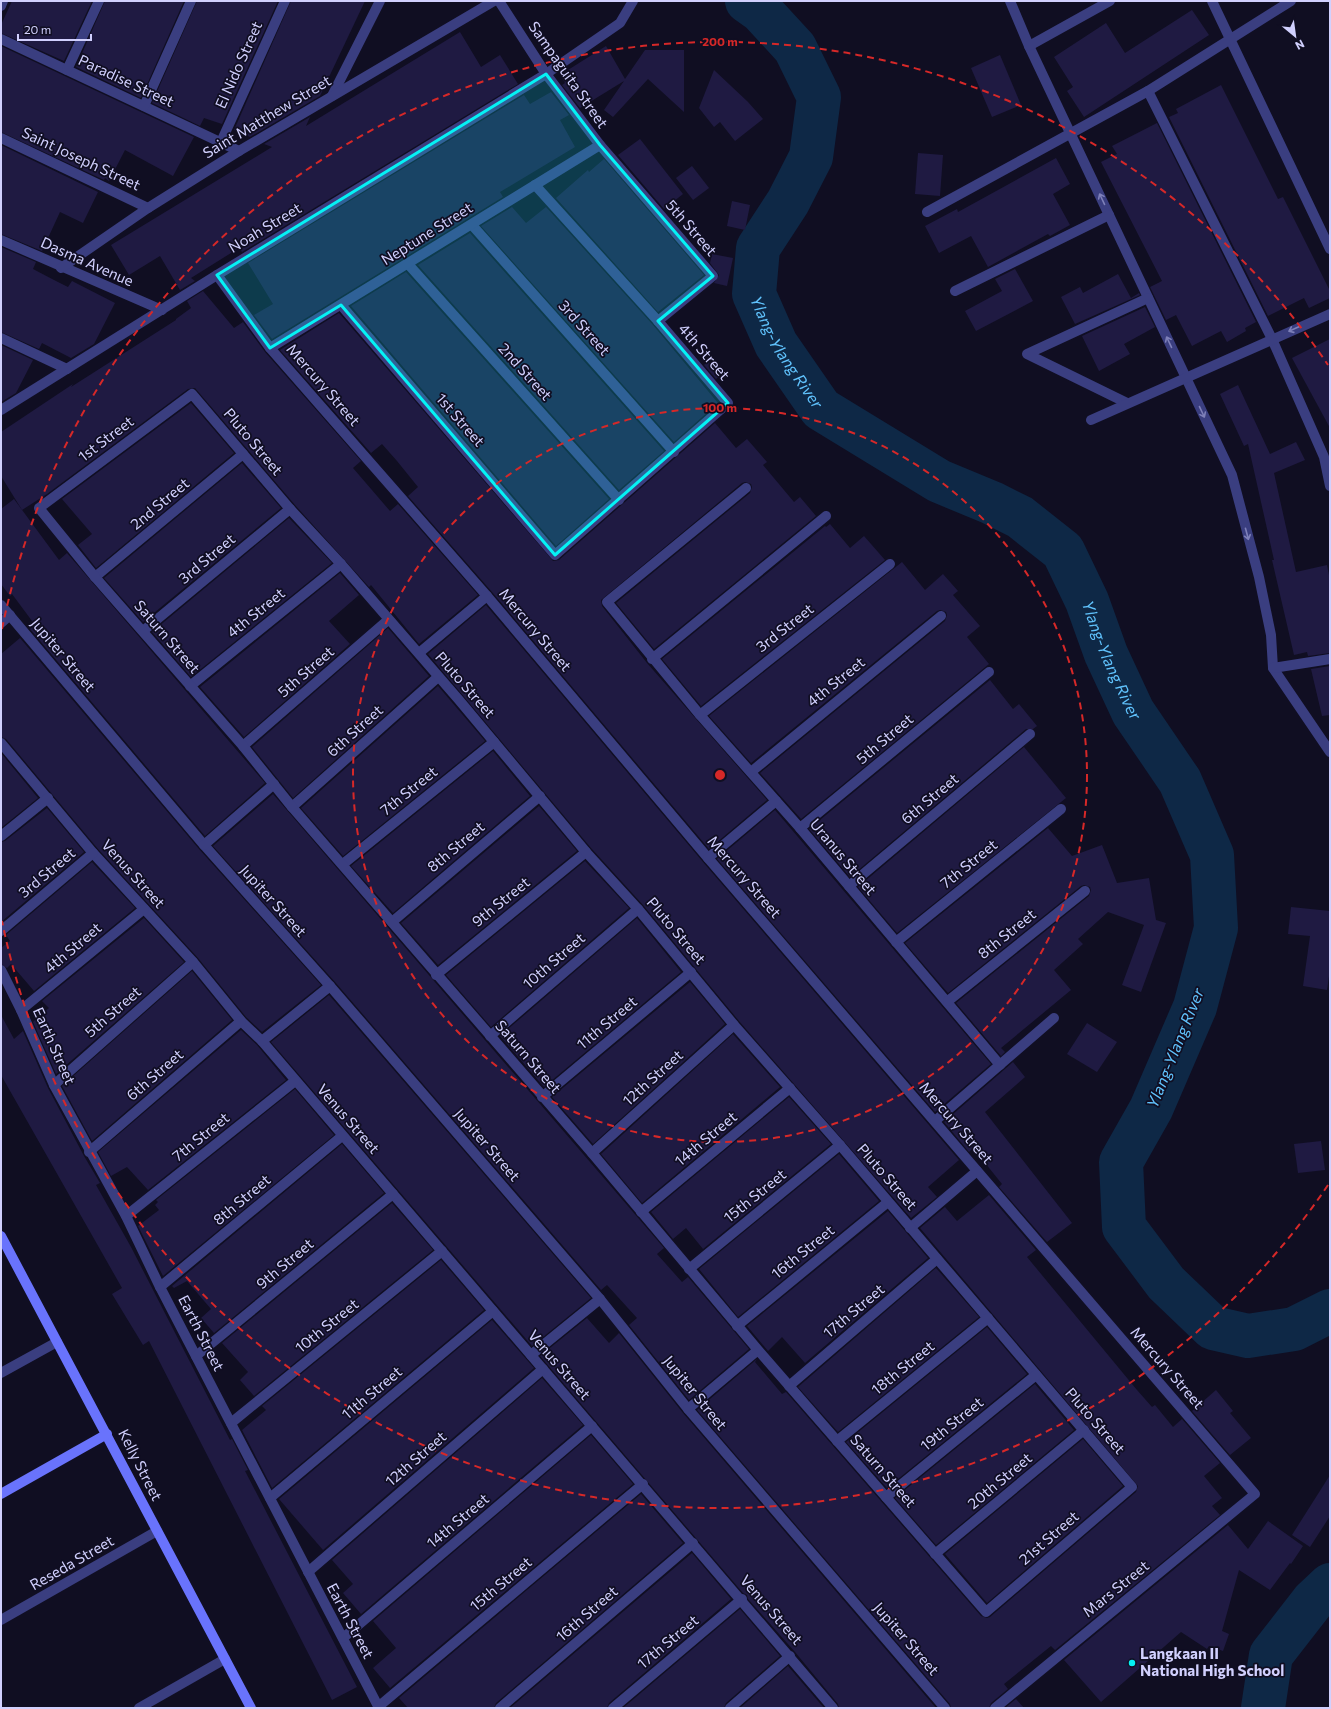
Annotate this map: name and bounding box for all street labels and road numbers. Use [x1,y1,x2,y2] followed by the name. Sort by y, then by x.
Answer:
[211,18,265,111] street label: El Nido Street
[525,18,612,131] street label: Sampaguita Street
[76,50,177,110] street label: Paradise Street
[199,71,334,161] street label: Saint Matthew Street
[19,123,144,193] street label: Saint Joseph Street
[662,196,721,259] street label: 5th Street
[225,198,304,256] street label: Noah Street
[377,198,475,268] street label: Neptune Street
[38,233,137,290] street label: Dasma Avenue
[555,296,614,359] street label: 3rd Street
[675,319,734,383] street label: 4th Street
[495,339,556,404] street label: 2nd Street
[283,340,364,429] street label: Mercury Street
[433,389,489,450] street label: 1st Street
[221,404,287,479] street label: Pluto Street
[74,412,137,465] street label: 1st Street
[126,474,192,533] street label: 2nd Street
[174,529,238,587] street label: 3rd Street
[223,584,288,641] street label: 4th Street
[496,584,576,675] street label: Mercury Street
[131,596,204,677] street label: Saturn Street
[752,599,817,655] street label: 3rd Street
[28,614,100,695] street label: Jupiter Street
[274,642,337,701] street label: 5th Street
[432,648,499,721] street label: Pluto Street
[803,653,868,710] street label: 4th Street
[323,700,386,760] street label: 6th Street
[852,709,916,767] street label: 5th Street
[376,762,440,819] street label: 7th Street
[897,769,962,827] street label: 6th Street
[807,815,881,898] street label: Uranus Street
[423,817,488,875] street label: 8th Street
[704,832,785,921] street label: Mercury Street
[98,835,169,911] street label: Venus Street
[936,835,1000,892] street label: 7th Street
[14,843,78,901] street label: 3rd Street
[237,861,311,940] street label: Jupiter Street
[468,872,533,930] street label: 9th Street
[644,893,710,968] street label: Pluto Street
[974,904,1039,962] street label: 8th Street
[40,918,105,976] street label: 4th Street
[519,928,588,992] street label: 10th Street
[81,982,144,1041] street label: 5th Street
[573,992,640,1053] street label: 11th Street
[30,1004,80,1087] street label: Earth Street
[492,1016,565,1097] street label: Saturn Street
[122,1045,186,1104] street label: 6th Street
[619,1046,686,1109] street label: 12th Street
[916,1078,997,1167] street label: Mercury Street
[314,1080,384,1157] street label: Venus Street
[451,1104,524,1184] street label: Jupiter Street
[671,1107,740,1169] street label: 14th Street
[168,1108,232,1165] street label: 7th Street
[854,1140,921,1213] street label: Pluto Street
[720,1165,789,1226] street label: 15th Street
[209,1170,274,1228] street label: 8th Street
[767,1220,837,1282] street label: 16th Street
[252,1234,317,1292] street label: 9th Street
[819,1279,888,1341] street label: 17th Street
[175,1292,229,1374] street label: Earth Street
[291,1294,362,1356] street label: 10th Street
[1127,1323,1208,1412] street label: Mercury Street
[525,1326,595,1403] street label: Venus Street
[867,1336,937,1398] street label: 18th Street
[660,1351,731,1433] street label: Jupiter Street
[338,1362,405,1423] street label: 11th Street
[1062,1384,1129,1457] street label: Pluto Street
[916,1392,986,1454] street label: 19th Street
[115,1426,167,1503] street label: Kelly Street
[381,1427,449,1490] street label: 12th Street
[847,1430,920,1511] street label: Saturn Street
[964,1448,1035,1512] street label: 20th Street
[423,1489,492,1551] street label: 14th Street
[1015,1507,1082,1568] street label: 21st Street
[26,1531,117,1593] street label: Reseda Street
[466,1552,535,1614] street label: 15th Street
[1079,1556,1152,1620] street label: Mars Street
[737,1571,807,1648] street label: Venus Street
[324,1580,378,1661] street label: Earth Street
[552,1582,621,1645] street label: 16th Street
[870,1598,943,1678] street label: Jupiter Street
[633,1610,702,1672] street label: 17th Street

